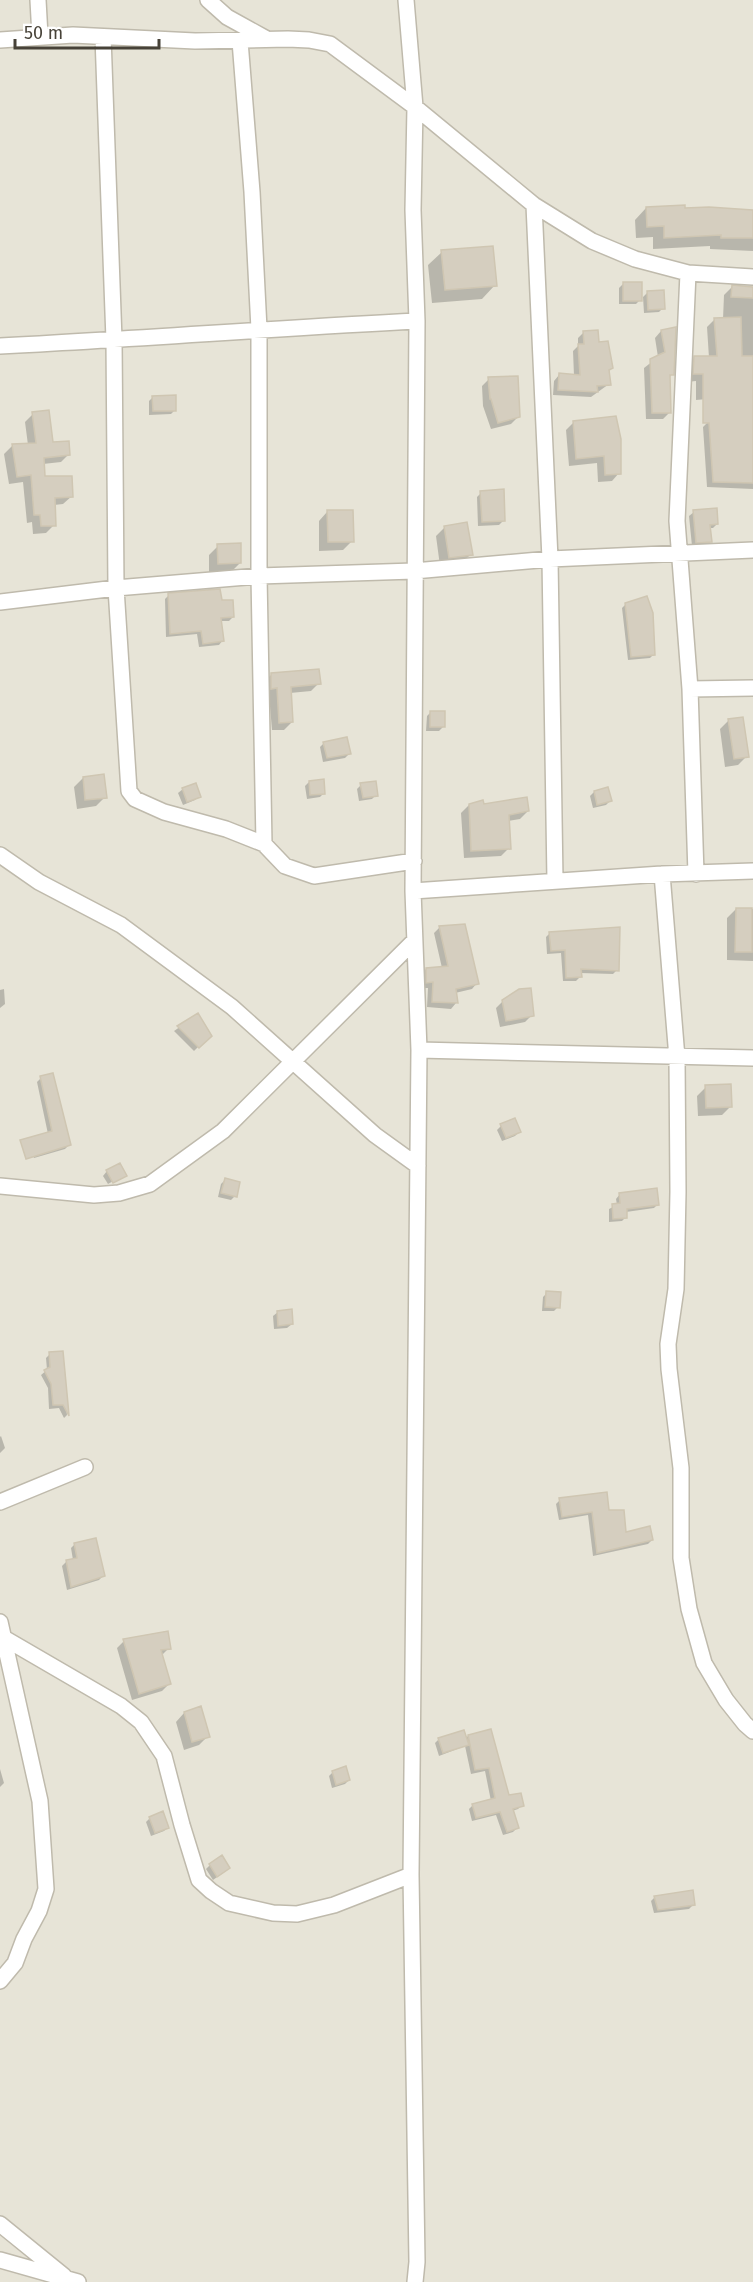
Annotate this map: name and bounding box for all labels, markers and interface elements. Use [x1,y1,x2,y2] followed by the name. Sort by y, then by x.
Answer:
[15,12,159,50] scale bar
[24,22,63,44] text: 50 m

